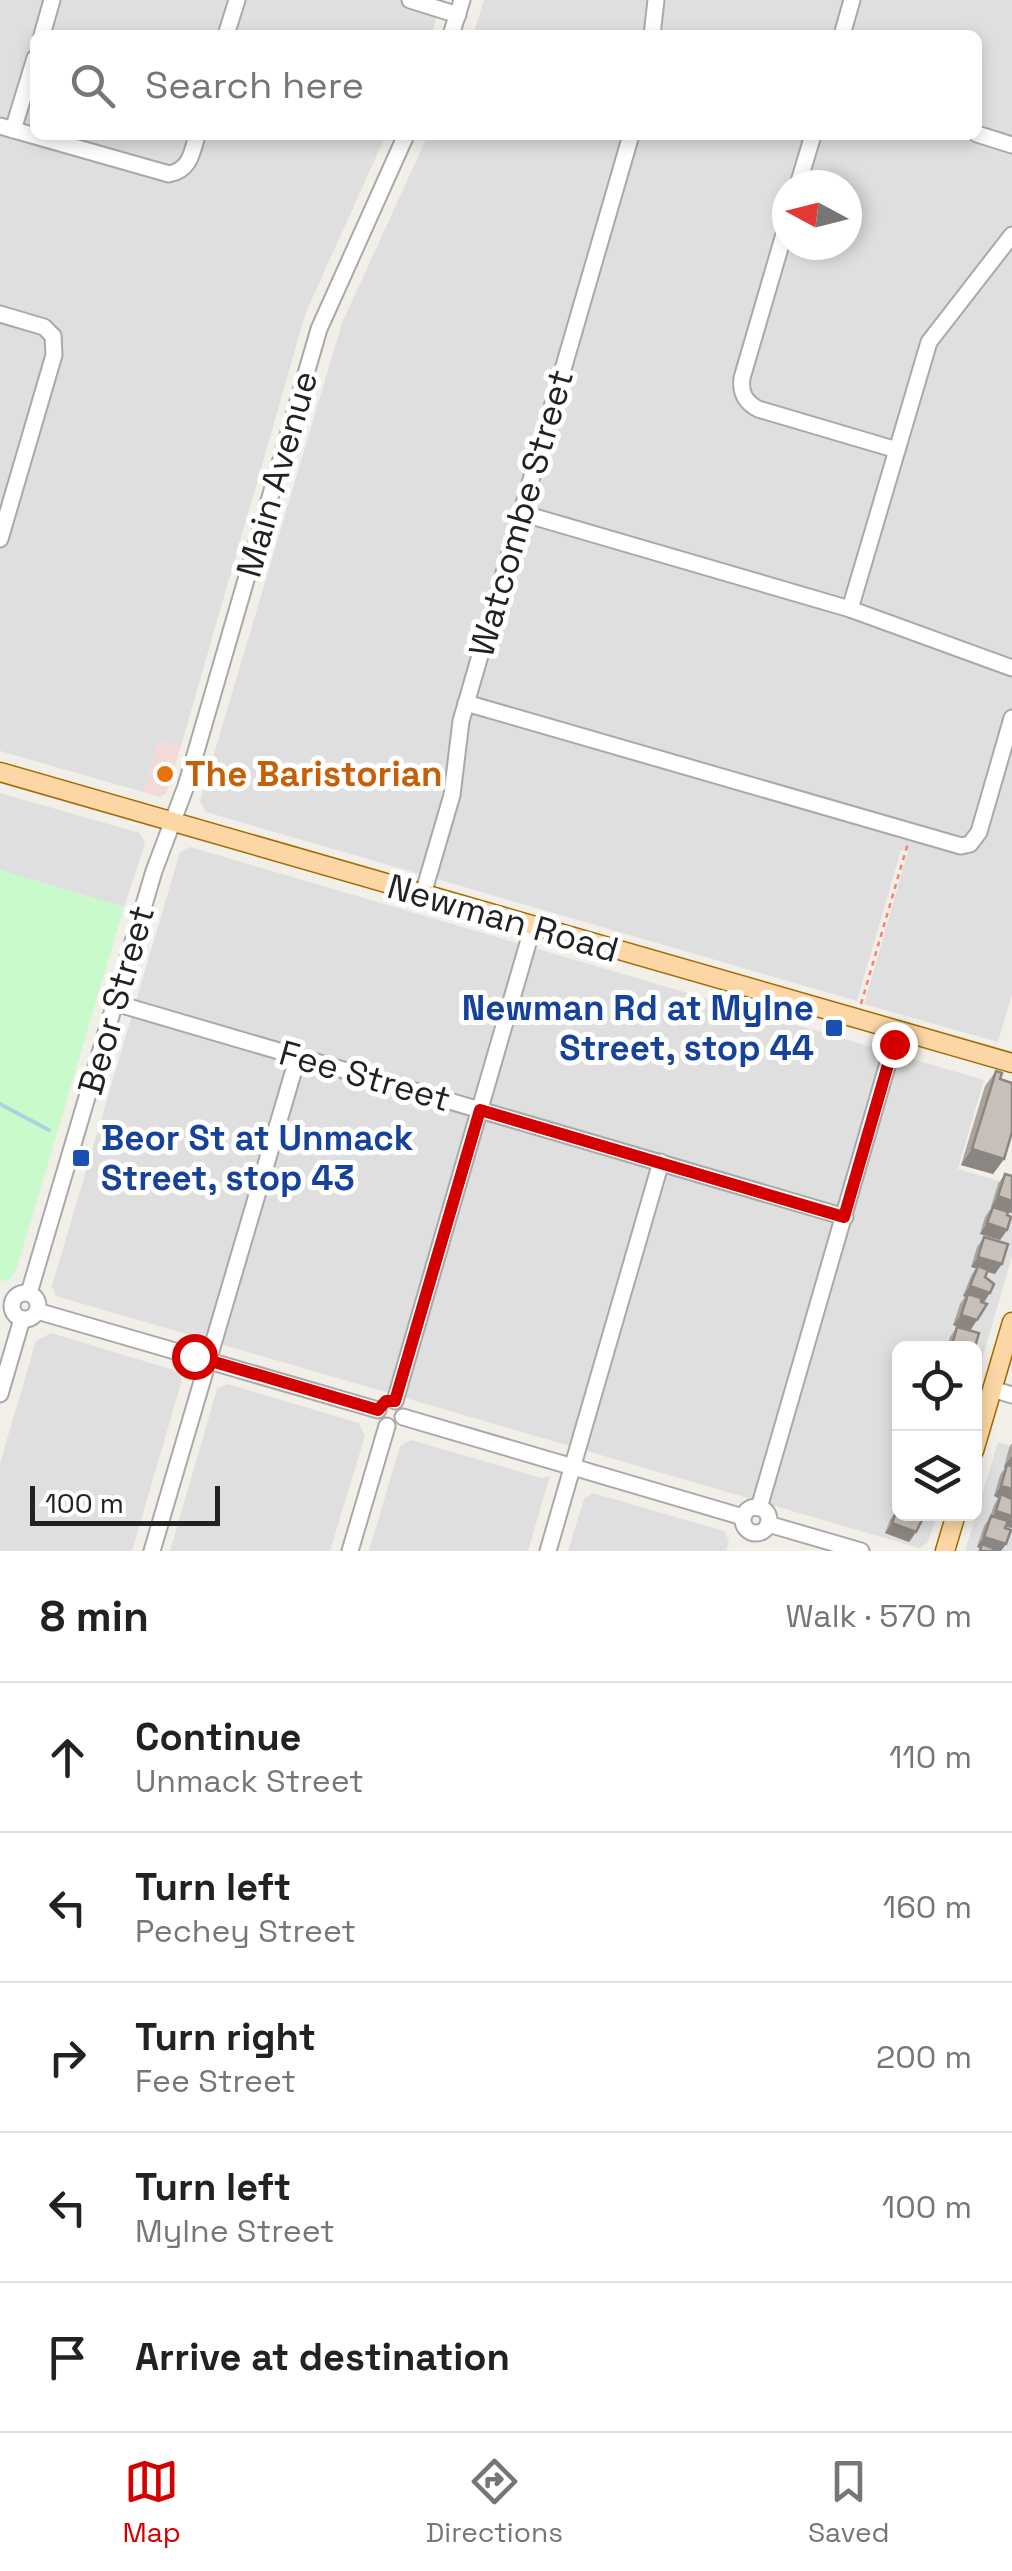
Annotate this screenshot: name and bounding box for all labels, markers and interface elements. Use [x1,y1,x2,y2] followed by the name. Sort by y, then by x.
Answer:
[30,30,982,140] search box
[65,58,120,113] icon: search
[145,61,364,109] text: Search here
[772,170,862,260] north arrow
[459,364,583,662] street label: Watcombe Street
[227,366,327,582] street label: Main Avenue
[185,752,443,796] place label: The Baristorian
[154,763,176,785] marker: The Baristorian
[382,864,624,972] street label: Newman Road
[68,900,164,1100] street label: Beor Street
[462,986,814,1070] place label: Newman Rd at Mylne Street, stop 44
[823,1017,845,1039] marker: Newman Rd at Mylne Street, stop 44
[872,1022,918,1068] route end
[274,1031,456,1121] street label: Fee Street
[101,1116,414,1200] place label: Beor St at Unmack Street, stop 43
[70,1147,92,1169] marker: Beor St at Unmack Street, stop 43
[172,1334,218,1380] route start
[892,1341,982,1521] map controls
[892,1341,982,1431] button: locate
[892,1431,982,1521] button: layers
[30,1481,220,1526] scale bar
[45,1485,124,1521] text: 100 m
[40,1590,149,1643] text: 8 min
[786,1596,972,1636] text: Walk · 570 m
[135,1713,301,1761] text: Continue
[40,1730,95,1785] icon: ahead
[889,1737,972,1777] text: 110 m
[135,1761,364,1801] text: Unmack Street
[135,1863,291,1911] text: Turn left
[40,1880,95,1935] icon: left
[883,1887,972,1927] text: 160 m
[135,1911,356,1951] text: Pechey Street
[135,2013,316,2061] text: Turn right
[40,2030,95,2085] icon: right
[876,2037,972,2077] text: 200 m
[135,2061,296,2101] text: Fee Street
[135,2163,291,2211] text: Turn left
[40,2180,95,2235] icon: left
[882,2187,972,2227] text: 100 m
[135,2211,335,2251] text: Mylne Street
[40,2330,95,2385] icon: arrive
[135,2333,510,2381] text: Arrive at destination
[122,2454,181,2550] tab: Map
[426,2454,563,2550] tab: Directions
[808,2454,890,2550] tab: Saved

